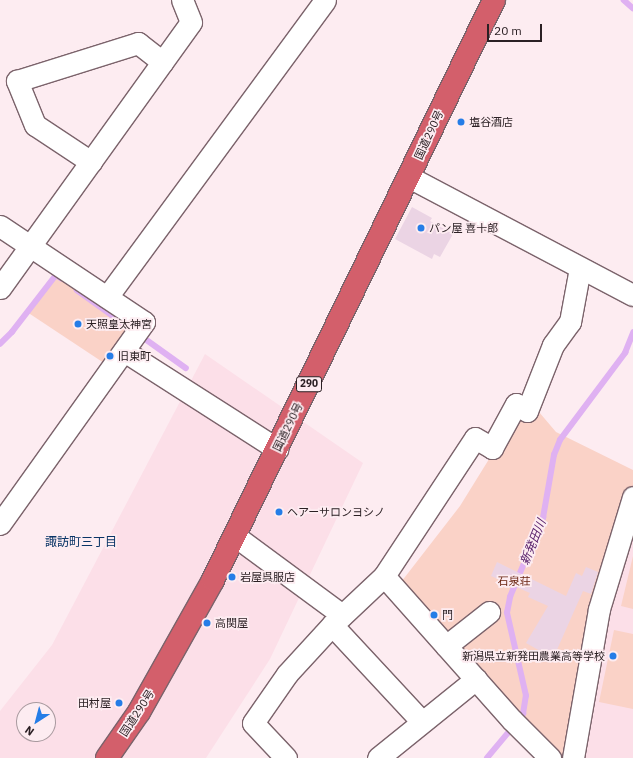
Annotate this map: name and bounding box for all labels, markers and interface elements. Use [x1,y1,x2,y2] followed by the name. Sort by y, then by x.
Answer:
[489,16,544,42] scale bar
[494,23,522,38] text: 20 m
[412,108,446,162] street label: 国道290号
[469,115,513,129] place label: 塩谷酒店
[456,117,466,127] marker: 塩谷酒店
[429,221,498,235] place label: パン屋 喜十郎
[416,223,426,233] marker: パン屋 喜十郎
[86,317,152,331] place label: 天照皇太神宮
[73,319,83,329] marker: 天照皇太神宮
[118,349,151,363] place label: 旧東町
[105,351,115,361] marker: 旧東町
[296,376,322,392] road number: 290
[270,400,306,454] street label: 国道290号
[287,505,385,519] place label: ヘアーサロンヨシノ
[274,507,284,517] marker: ヘアーサロンヨシノ
[517,517,549,567] water label: 新発田川
[45,535,117,549] district label: 諏訪町三丁目
[240,570,295,584] place label: 岩屋呉服店
[227,572,237,582] marker: 岩屋呉服店
[498,574,530,588] park label: 石泉荘
[442,608,453,622] place label: 門
[429,610,439,620] marker: 門
[215,616,248,630] place label: 高関屋
[202,618,212,628] marker: 高関屋
[462,649,605,663] place label: 新潟県立新発田農業高等学校
[608,651,618,661] marker: 新潟県立新発田農業高等学校
[117,687,157,739] street label: 国道290号
[78,696,111,710] place label: 田村屋
[114,698,124,708] marker: 田村屋
[16,702,56,742] north arrow
[22,723,37,739] text: N

